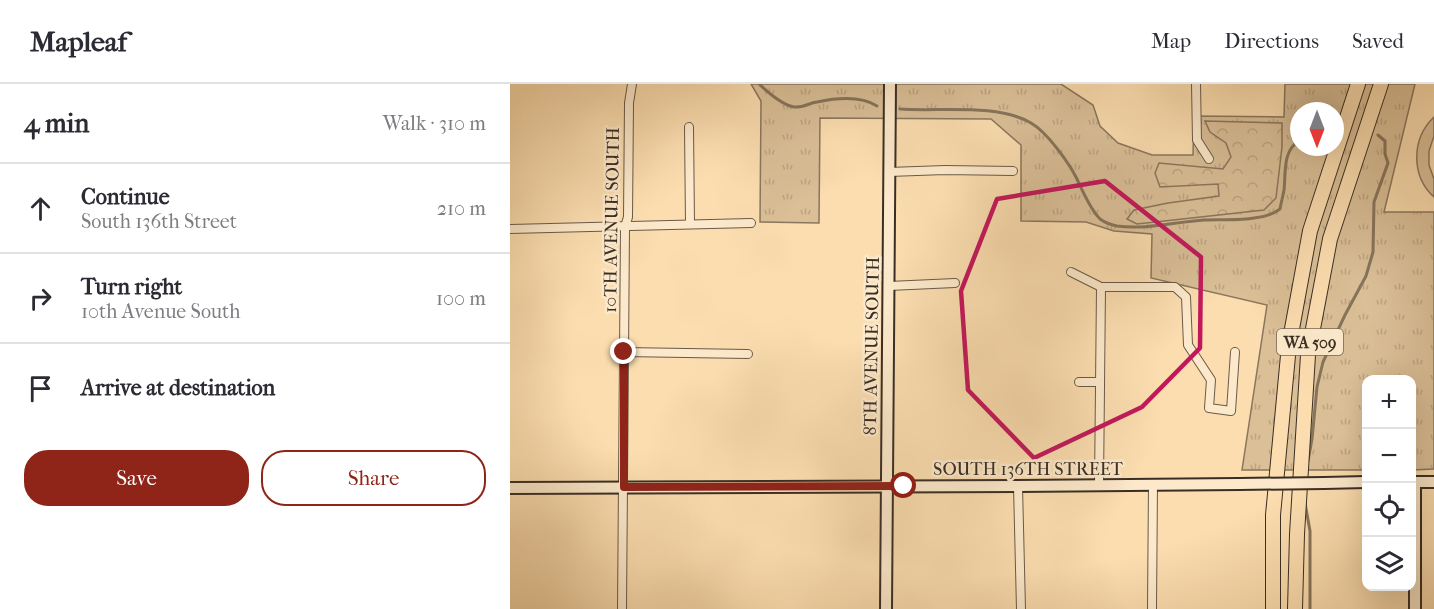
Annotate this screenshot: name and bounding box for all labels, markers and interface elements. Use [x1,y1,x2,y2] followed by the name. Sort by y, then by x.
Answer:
[30,25,127,58] text: Mapleaf
[1151,29,1191,53] text: Map
[1224,29,1319,53] text: Directions
[1352,29,1404,53] text: Saved
[1290,102,1344,156] north arrow
[24,108,89,139] text: 4 min
[383,112,486,135] text: Walk · 310 m
[600,127,624,313] street label: 10TH AVENUE SOUTH
[81,184,170,210] text: Continue
[24,192,57,225] icon: ahead
[437,197,486,220] text: 210 m
[81,210,237,233] text: South 136th Street
[860,257,884,435] street label: 8TH AVENUE SOUTH
[81,274,182,300] text: Turn right
[24,282,57,315] icon: right
[436,287,486,310] text: 100 m
[81,300,240,323] text: 10th Avenue South
[1277,329,1343,355] road number: WA 509
[610,338,636,364] route end
[24,372,57,405] icon: arrive
[81,375,275,401] text: Arrive at destination
[1362,375,1416,591] map controls
[1362,375,1416,429] button: +
[1362,429,1416,483] button: −
[24,450,249,506] button: Save
[261,450,486,506] button: Share
[933,459,1124,480] street label: SOUTH 136TH STREET
[890,472,916,498] route start
[1362,483,1416,537] button: locate
[1362,537,1416,591] button: layers

